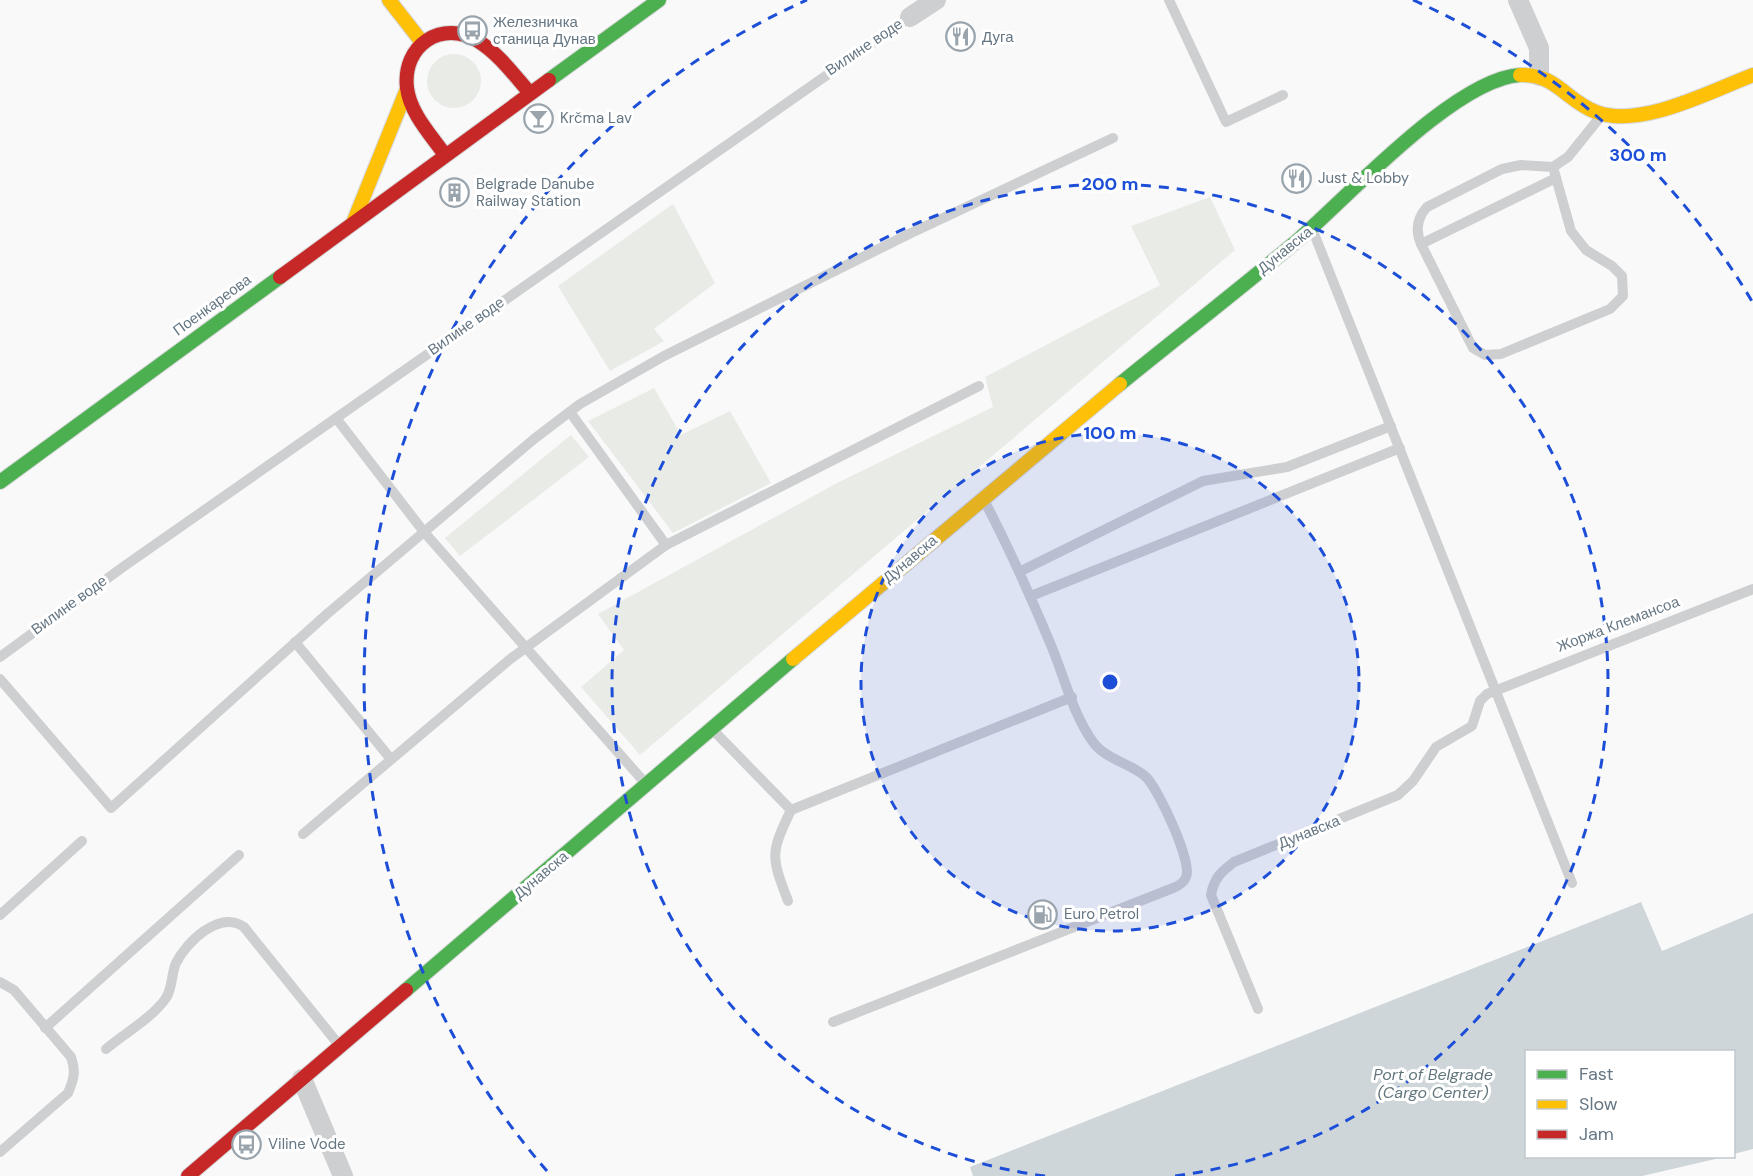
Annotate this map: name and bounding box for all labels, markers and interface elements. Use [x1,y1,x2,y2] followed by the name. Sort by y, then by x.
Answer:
[493,12,596,49] place label: Железничка станица Дунав
[821,14,907,80] street label: Вилине воде
[456,15,488,47] bus stop icon: Железничка станица Дунав
[945,21,977,53] restaurant icon: Дуга
[982,27,1014,47] place label: Дуга
[523,102,555,134] bar icon: Krčma Lav
[560,108,632,128] place label: Krčma Lav
[1609,143,1667,167] text: 300 m
[1281,162,1313,194] restaurant icon: Just & Lobby
[1318,168,1410,188] place label: Just & Lobby
[1082,172,1138,196] text: 200 m
[476,174,595,211] place label: Belgrade Danube Railway Station
[439,177,471,209] building icon: Belgrade Danube Railway Station
[1253,221,1317,278] street label: Дунавска
[169,269,256,340] street label: Поенкареова
[424,292,508,360] street label: Вилине воде
[1083,421,1137,445] text: 100 m
[879,530,942,588] street label: Дунавска
[27,571,111,639] street label: Вилине воде
[1554,591,1683,657] street label: Жоржа Клемансоа
[1100,672,1120,692] centre of rings
[1275,810,1344,853] street label: Дунавска
[510,846,573,904] street label: Дунавска
[1027,898,1059,930] fuel station icon: Euro Petrol
[1064,904,1139,924] place label: Euro Petrol
[1525,1050,1735,1158] legend
[1579,1062,1614,1086] text: Fast
[1373,1064,1493,1103] water label: Port of Belgrade (Cargo Center)
[1579,1092,1618,1116] text: Slow
[1579,1122,1614,1146] text: Jam
[231,1128,263,1160] bus stop icon: Viline Vode
[268,1134,346,1154] place label: Viline Vode

